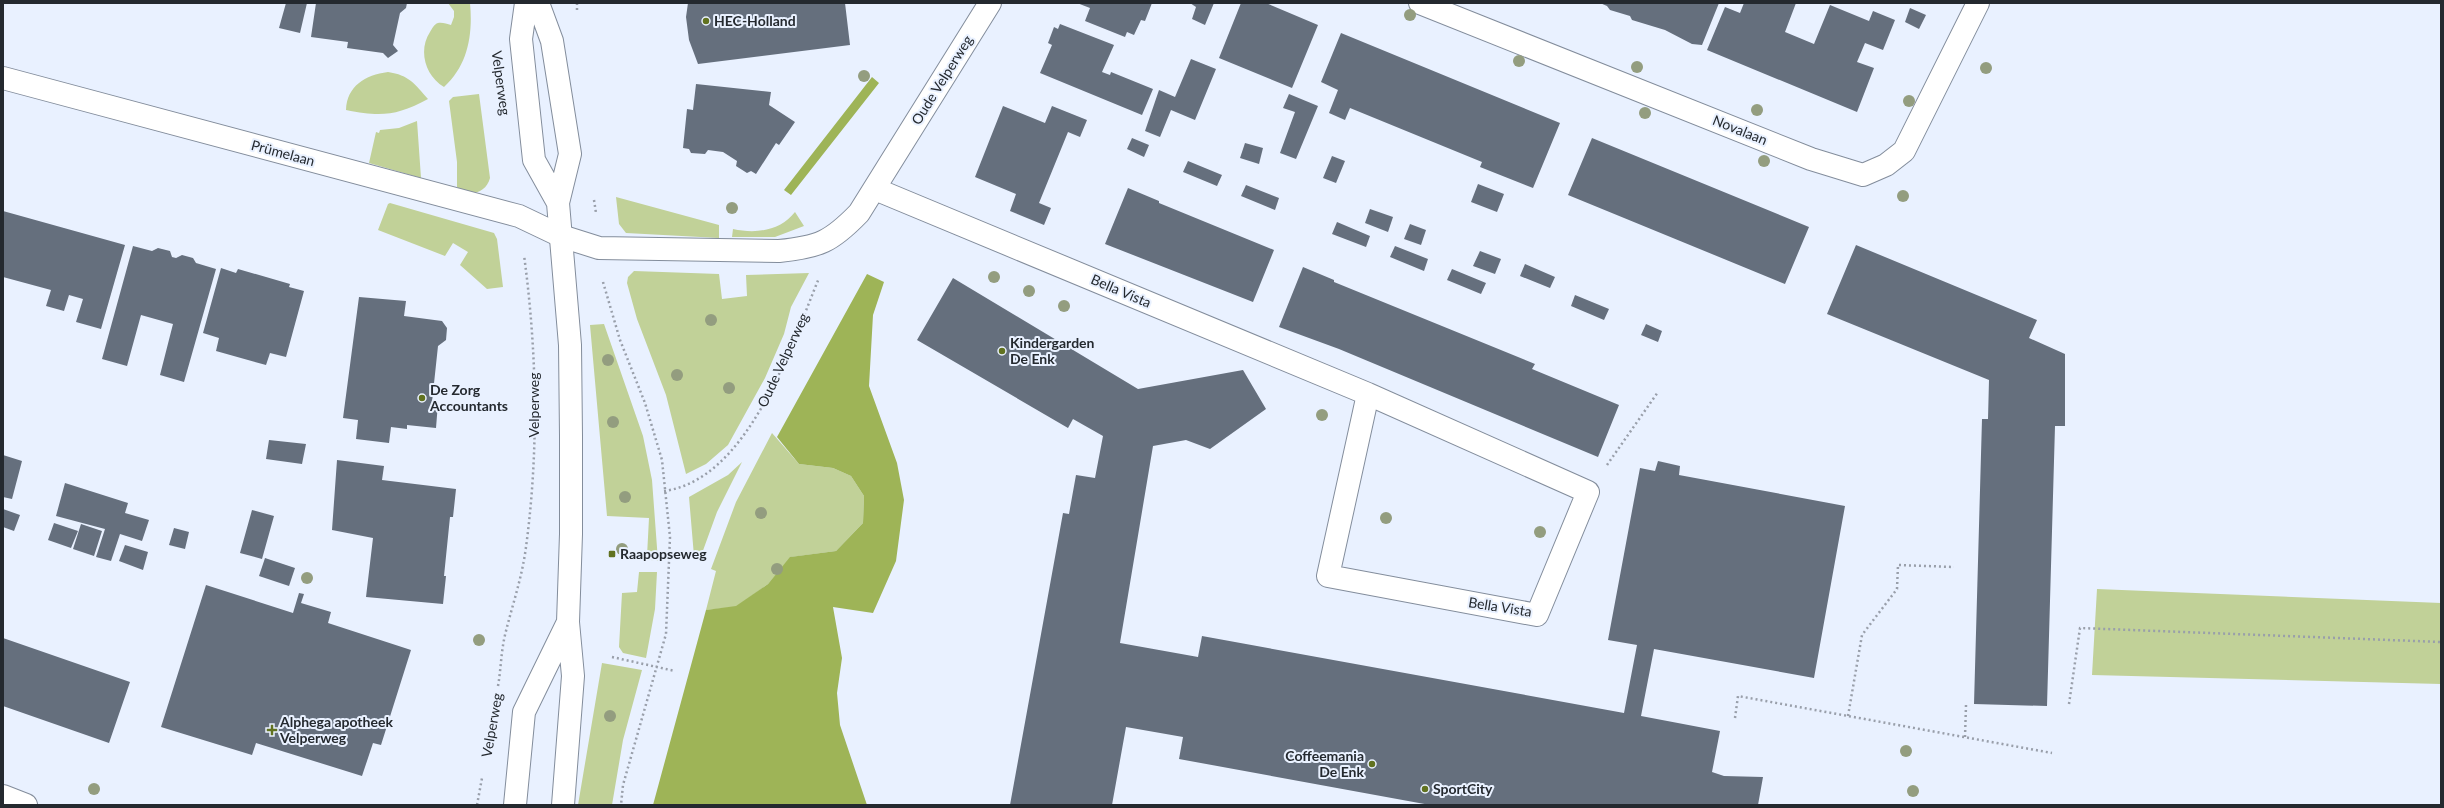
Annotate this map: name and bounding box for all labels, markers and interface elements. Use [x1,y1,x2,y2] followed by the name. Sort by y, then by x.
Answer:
[714,12,796,29] place label: HEC-Holland
[701,16,711,26] marker: HEC-Holland
[907,32,976,128] street label: Oude Velperweg
[489,50,514,116] street label: Velperweg
[1710,111,1770,148] street label: Novalaan
[249,136,317,169] street label: Prümelaan
[1088,270,1154,311] street label: Bella Vista
[753,310,812,410] street label: Oude Velperweg
[1010,334,1095,367] place label: Kindergarden De Enk
[997,346,1007,356] marker: Kindergarden De Enk
[525,372,542,438] street label: Velperweg
[429,381,508,414] place label: De Zorg Accountants
[417,393,427,403] marker: De Zorg Accountants
[620,545,707,562] place label: Raapopseweg
[607,549,617,559] marker: Raapopseweg
[1467,593,1533,620] street label: Bella Vista
[477,691,506,758] street label: Velperweg
[279,713,393,746] place label: Alphega apotheek Velperweg
[267,725,277,735] marker: Alphega apotheek Velperweg
[1285,747,1365,780] place label: Coffeemania De Enk
[1367,759,1377,769] marker: Coffeemania De Enk
[1433,780,1493,797] place label: SportCity
[1420,784,1430,794] marker: SportCity

